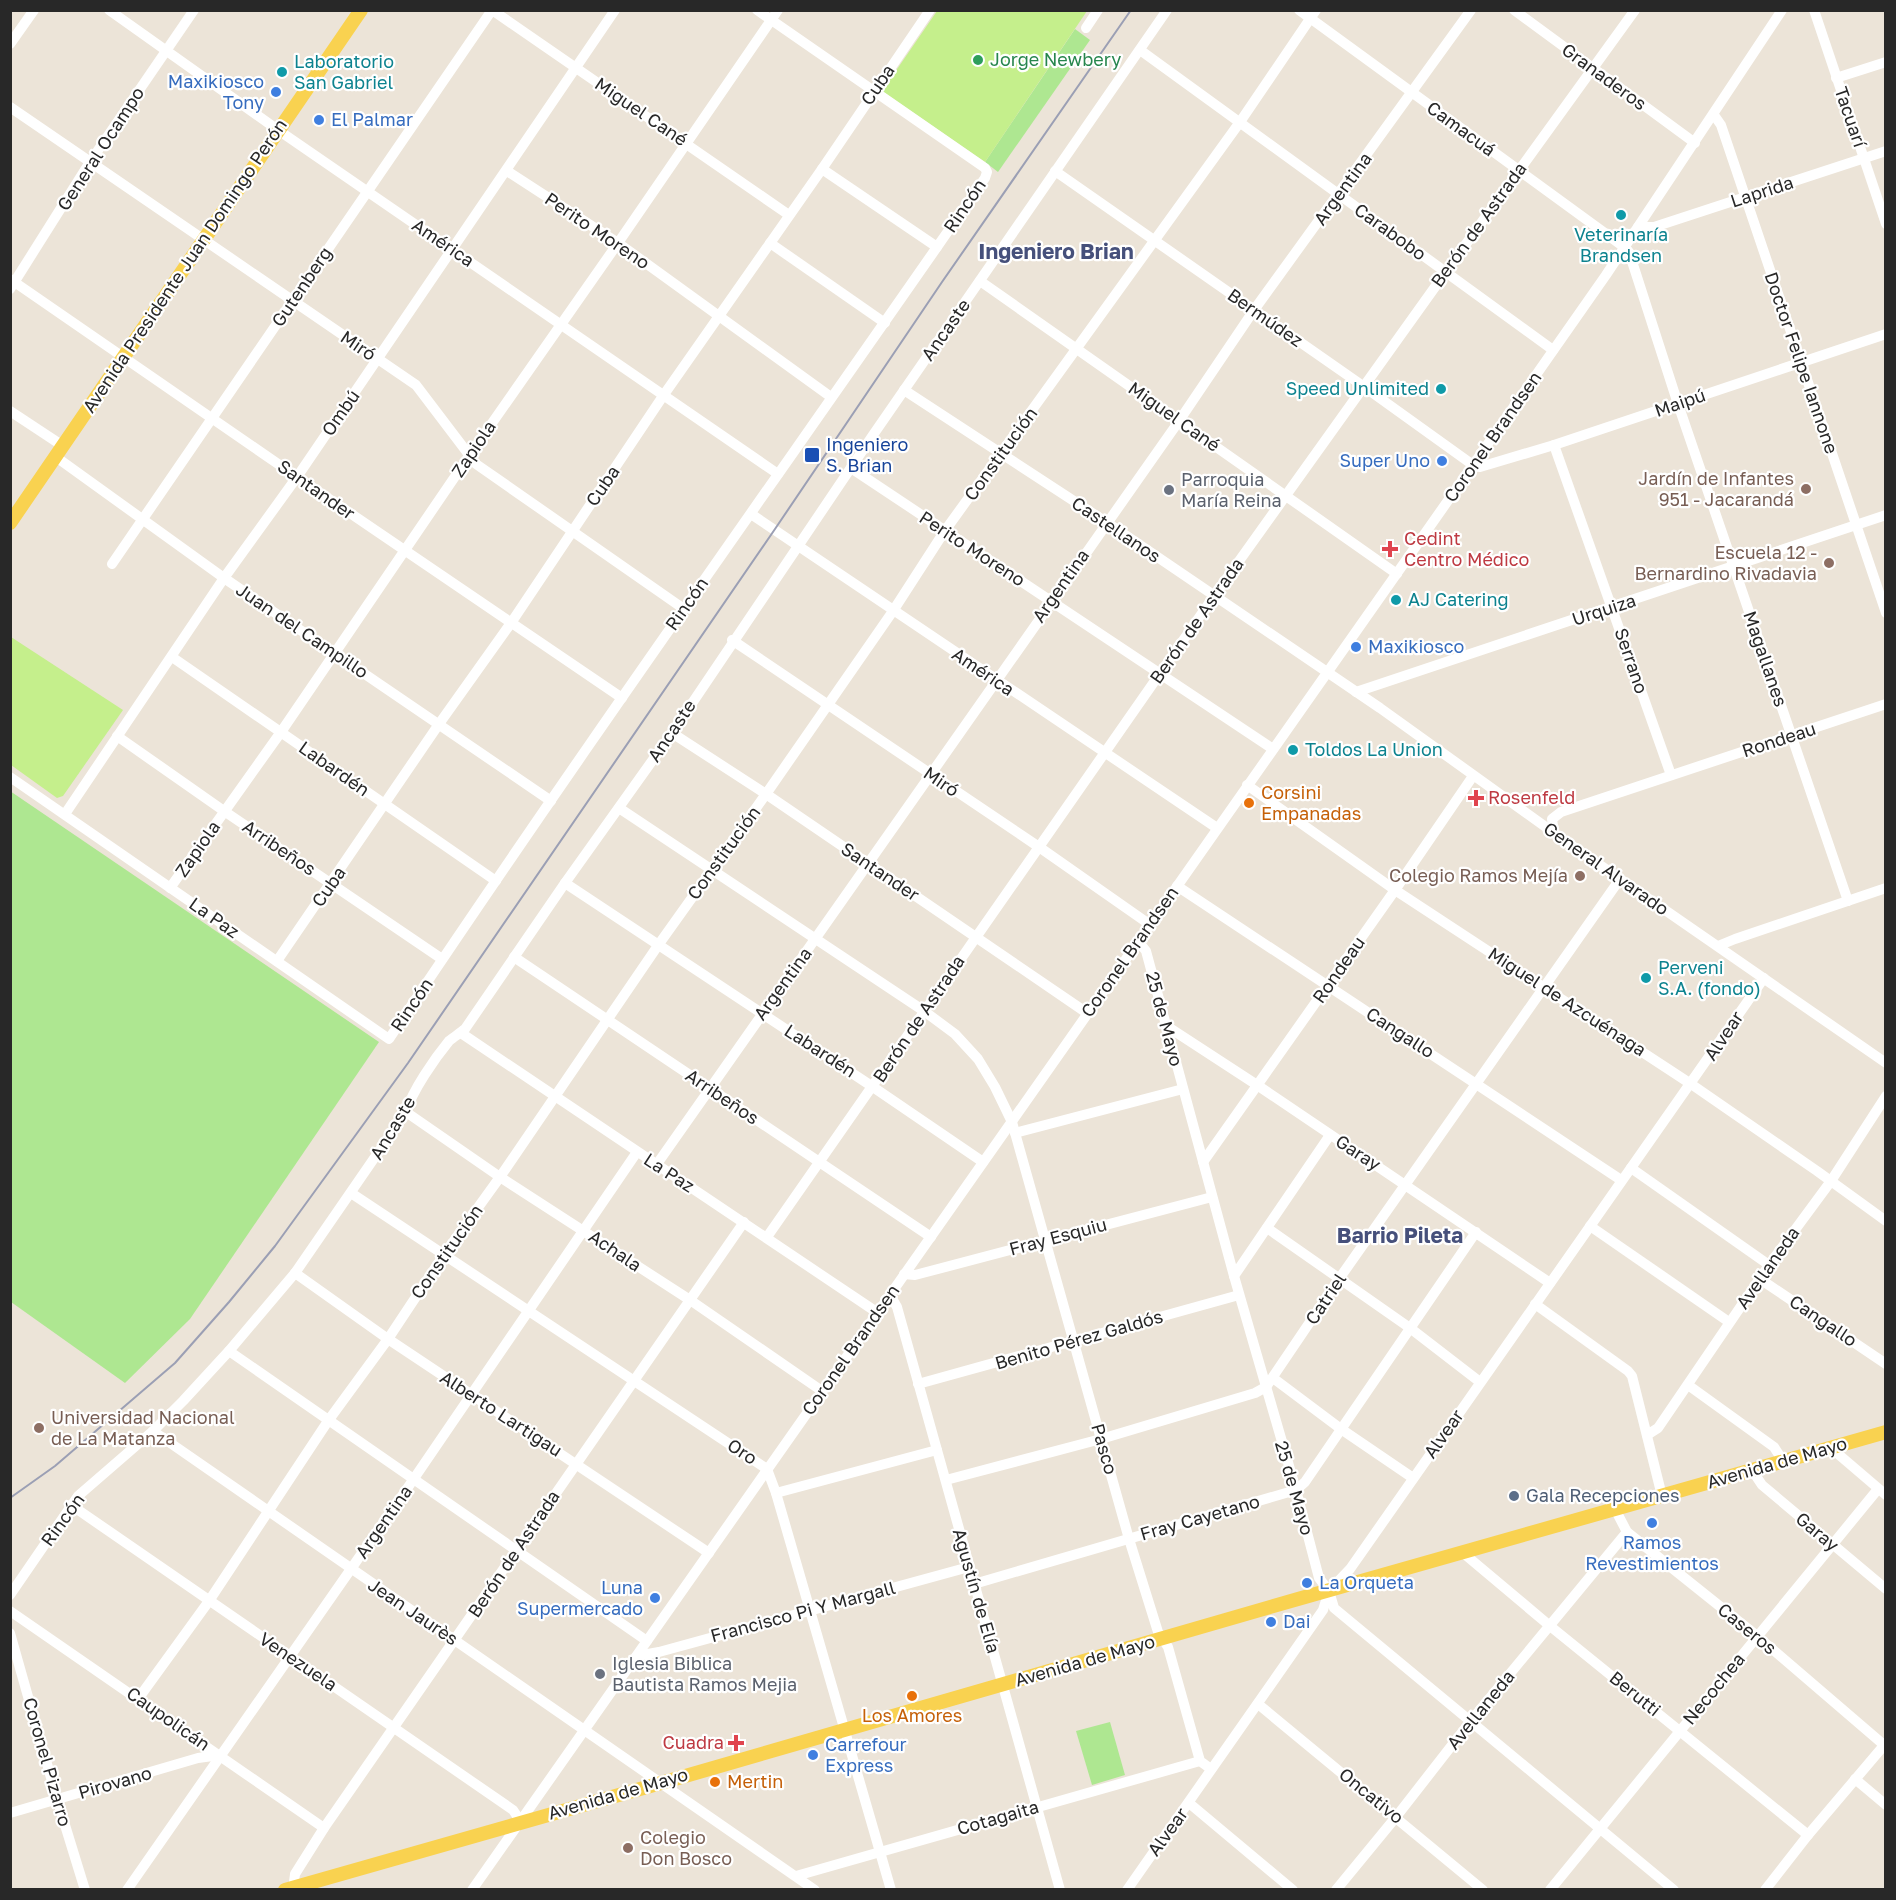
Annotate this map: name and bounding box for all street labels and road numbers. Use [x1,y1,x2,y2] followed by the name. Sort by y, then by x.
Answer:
[1558,38,1651,114] street label: Granaderos
[856,60,899,109] street label: Cuba
[591,72,692,150] street label: Miguel Cané
[52,82,148,214] street label: General Ocampo
[1830,84,1872,151] street label: Tacuarí
[1423,96,1500,160] street label: Camacuá
[77,114,291,417] street label: Avenida Presidente Juan Domingo Perón
[1308,148,1376,229] street label: Argentina
[1426,158,1531,291] street label: Berón de Astrada
[1727,171,1796,212] street label: Laprida
[938,174,990,236] street label: Rincón
[541,187,654,273] street label: Perito Moreno
[1350,198,1431,265] street label: Carabobo
[408,213,479,271] street label: América
[266,242,336,331] street label: Gutenberg
[1761,269,1843,456] street label: Doctor Felipe Iannone
[1224,283,1308,351] street label: Bermúdez
[916,294,974,365] street label: Ancaste
[337,325,380,365] street label: Miró
[1439,367,1546,506] street label: Coronel Brandsen
[1124,377,1225,456] street label: Miguel Cané
[1651,383,1708,421] street label: Maipú
[316,385,364,440] street label: Ombú
[959,402,1042,504] street label: Constitución
[446,416,500,481] street label: Zapiola
[274,454,360,524] street label: Santander
[581,461,624,510] street label: Cuba
[1068,491,1165,567] street label: Castellanos
[915,506,1030,591] street label: Perito Moreno
[1027,544,1093,626] street label: Argentina
[1145,553,1248,688] street label: Berón de Astrada
[660,573,712,634] street label: Rincón
[232,578,373,683] street label: Juan del Campillo
[1569,588,1639,630] street label: Urquiza
[1739,608,1793,709] street label: Magallanes
[1610,625,1653,696] street label: Serrano
[948,642,1019,700] street label: América
[642,695,700,766] street label: Ancaste
[1739,717,1818,761] street label: Rondeau
[295,736,374,801] street label: Labardén
[920,761,963,801] street label: Miró
[682,801,765,903] street label: Constitución
[239,815,320,880] street label: Arribeños
[170,816,224,881] street label: Zapiola
[1540,817,1673,920] street label: General Alvarado
[837,837,924,905] street label: Santander
[306,862,350,911] street label: Cuba
[1076,882,1183,1021] street label: Coronel Brandsen
[185,892,244,942] street label: La Paz
[1307,932,1369,1007] street label: Rondeau
[1484,942,1651,1060] street label: Miguel de Azcuénaga
[748,943,816,1024] street label: Argentina
[867,951,969,1086] street label: Berón de Astrada
[1142,969,1188,1069] street label: 25 de Mayo
[385,973,437,1035] street label: Rincón
[1362,1002,1439,1062] street label: Cangallo
[1699,1007,1748,1064] street label: Alvear
[780,1019,861,1082] street label: Labardén
[682,1064,763,1129] street label: Arribeños
[365,1092,420,1163] street label: Ancaste
[1332,1129,1385,1175] street label: Garay
[640,1148,699,1197] street label: La Paz
[406,1200,487,1303] street label: Constitución
[1007,1212,1109,1260] street label: Fray Esquiu
[1731,1222,1804,1313] street label: Avellaneda
[585,1225,646,1276] street label: Achala
[1300,1268,1350,1328] street label: Catriel
[797,1280,904,1419] street label: Coronel Brandsen
[1786,1290,1862,1351] street label: Cangallo
[992,1305,1165,1374] street label: Benito Pérez Galdós
[436,1366,567,1461] street label: Alberto Lartigau
[1419,1405,1468,1462] street label: Alvear
[1087,1421,1123,1477] street label: Pasco
[1704,1432,1849,1493] street label: Avenida de Mayo
[724,1434,762,1469] street label: Oro
[1271,1438,1319,1537] street label: 25 de Mayo
[350,1480,416,1562] street label: Argentina
[462,1486,564,1621] street label: Berón de Astrada
[36,1489,89,1550] street label: Rincón
[1137,1489,1262,1545] street label: Fray Cayetano
[1792,1507,1844,1556] street label: Garay
[949,1526,1005,1656] street label: Agustín de Elía
[364,1573,463,1649] street label: Jean Jaurès
[708,1576,898,1646] street label: Francisco Pi Y Margall
[1714,1598,1782,1659] street label: Caseros
[255,1627,342,1695] street label: Venezuela
[1012,1630,1157,1691] street label: Avenida de Mayo
[1678,1648,1749,1729] street label: Necochea
[1442,1665,1519,1753] street label: Avellaneda
[1606,1666,1666,1720] street label: Berutti
[123,1681,215,1755] street label: Caupolicán
[19,1695,77,1829] street label: Coronel Pizarro
[75,1761,154,1803] street label: Pirovano
[545,1763,690,1824] street label: Avenida de Mayo
[1335,1763,1408,1828] street label: Oncativo
[954,1795,1041,1839] street label: Cotagaita
[1142,1803,1192,1860] street label: Alvear

